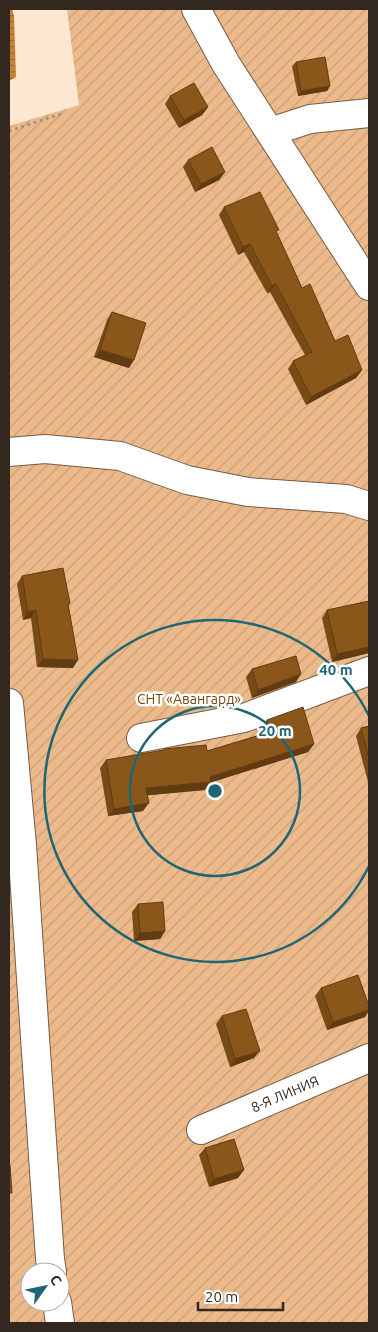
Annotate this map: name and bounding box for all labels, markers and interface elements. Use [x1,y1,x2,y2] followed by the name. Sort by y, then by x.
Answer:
[319,661,353,678] text: 40 m
[137,691,241,707] park label: СНТ «Авангард»
[258,722,292,739] text: 20 m
[206,782,224,800] centre of rings
[249,1073,321,1115] street label: 8-Я ЛИНИЯ
[20,1262,70,1312] north arrow
[47,1272,65,1288] text: С
[198,1280,283,1312] scale bar
[205,1288,238,1305] text: 20 m

